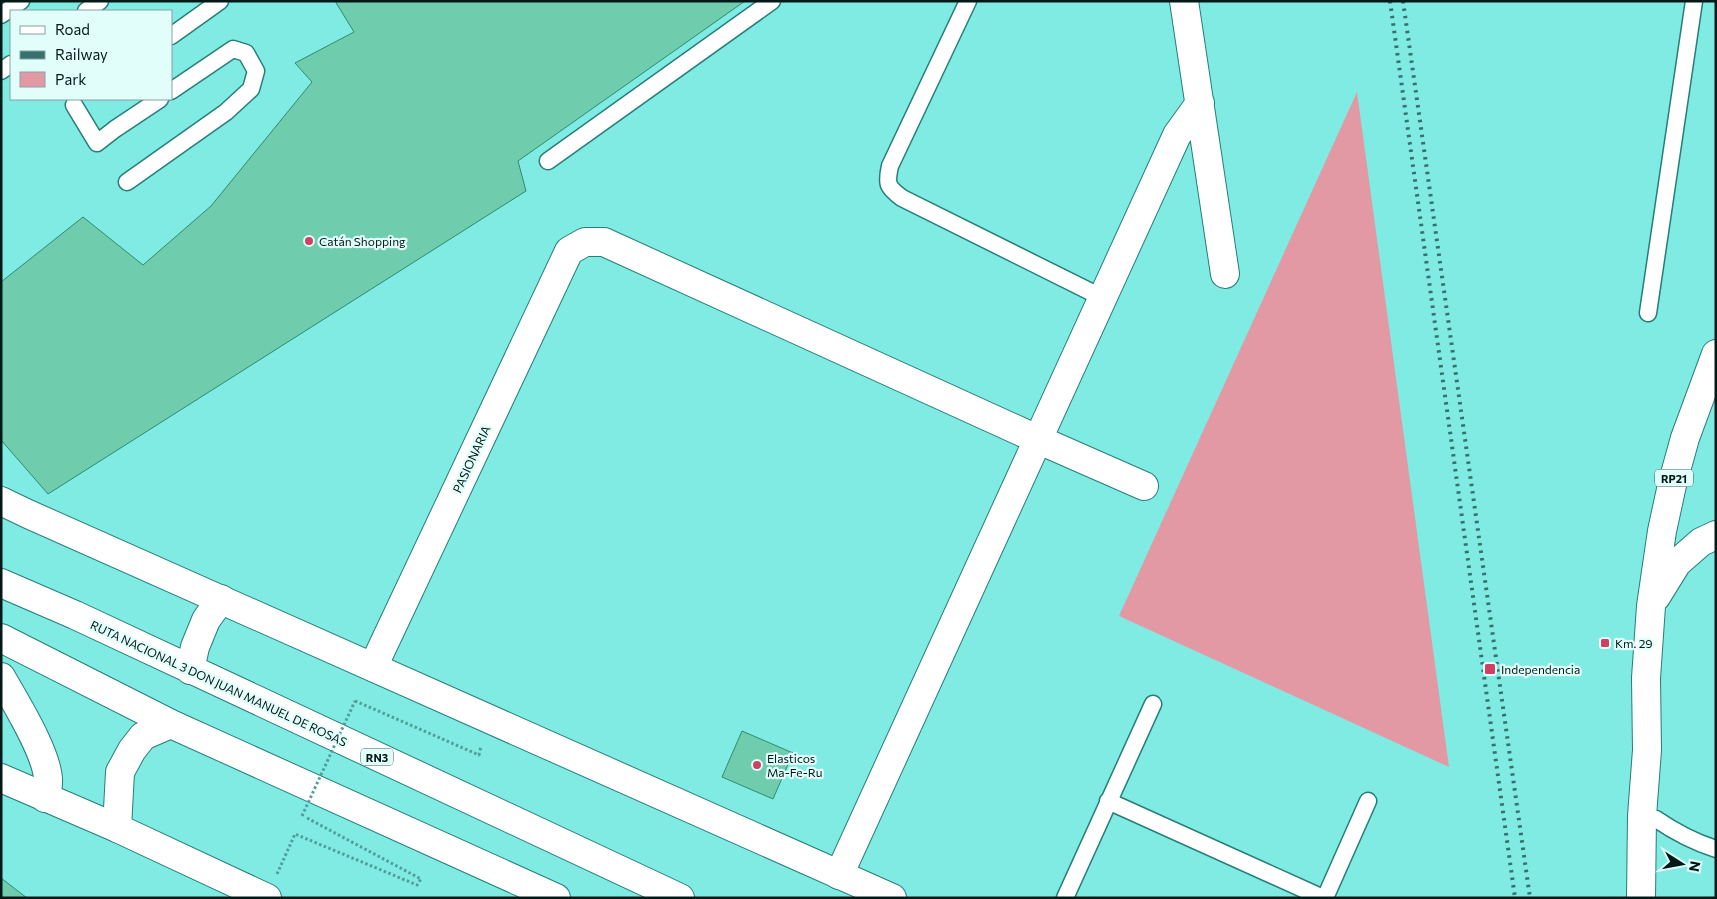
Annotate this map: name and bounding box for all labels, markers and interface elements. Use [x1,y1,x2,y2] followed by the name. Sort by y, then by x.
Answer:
[10,10,172,100] legend
[55,20,90,38] text: Road
[55,45,108,63] text: Railway
[55,70,86,88] text: Park
[319,234,406,248] place label: Catán Shopping
[303,235,315,247] marker: Catán Shopping
[449,423,493,495] street label: PASIONARIA
[1655,469,1693,486] road number: RP21
[88,617,349,750] street label: RUTA NACIONAL 3 DON JUAN MANUEL DE ROSAS
[1615,636,1653,650] place label: Km. 29
[1599,637,1611,649] marker: Km. 29
[1483,662,1497,676] marker: Independencia
[1501,662,1580,676] place label: Independencia
[361,749,393,766] road number: RN3
[767,751,822,779] place label: Elasticos Ma-Fe-Ru
[751,759,763,771] marker: Elasticos Ma-Fe-Ru
[1657,839,1707,889] north arrow
[1686,860,1705,873] text: N

